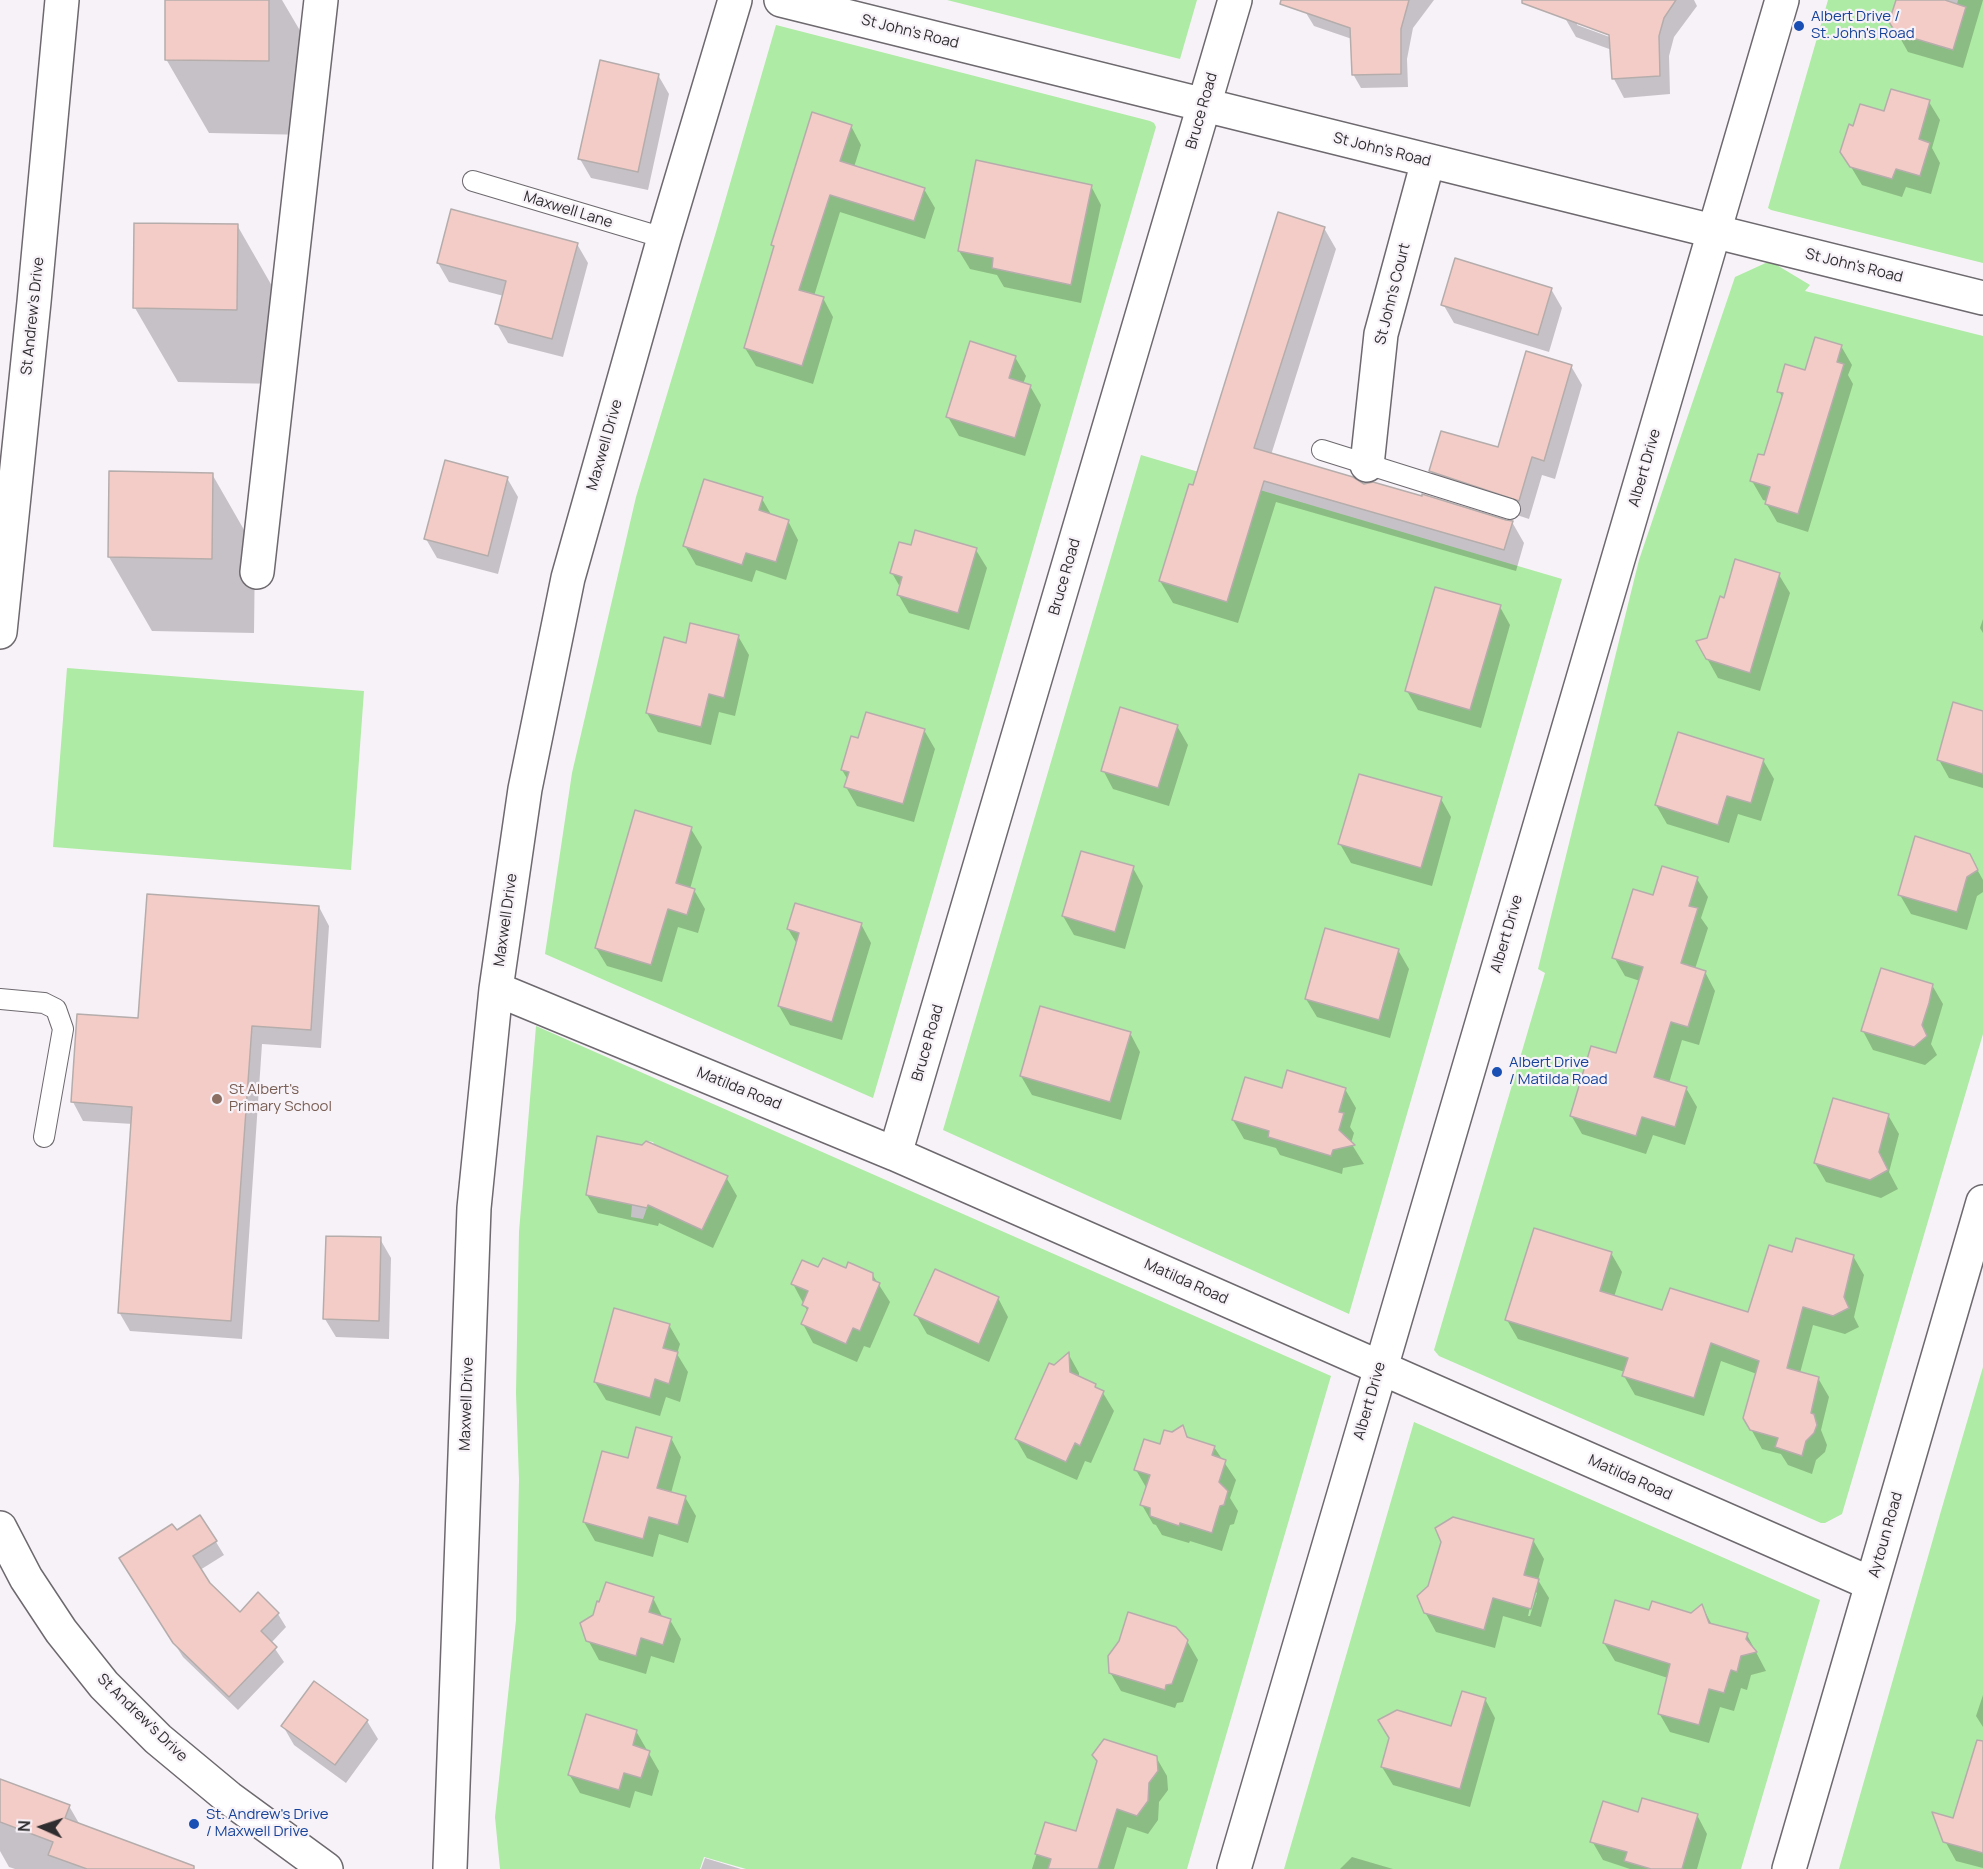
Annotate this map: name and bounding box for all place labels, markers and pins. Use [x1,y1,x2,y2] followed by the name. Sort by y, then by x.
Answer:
[1811,8,1915,43] place label: Albert Drive / St. John's Road
[1792,19,1806,33] marker: Albert Drive / St. John's Road
[1509,1054,1608,1089] place label: Albert Drive / Matilda Road
[1490,1065,1504,1079] marker: Albert Drive / Matilda Road
[229,1081,332,1116] place label: St Albert's Primary School
[210,1092,224,1106] marker: St Albert's Primary School
[206,1806,328,1841] place label: St. Andrew's Drive / Maxwell Drive
[187,1817,201,1831] marker: St. Andrew's Drive / Maxwell Drive

